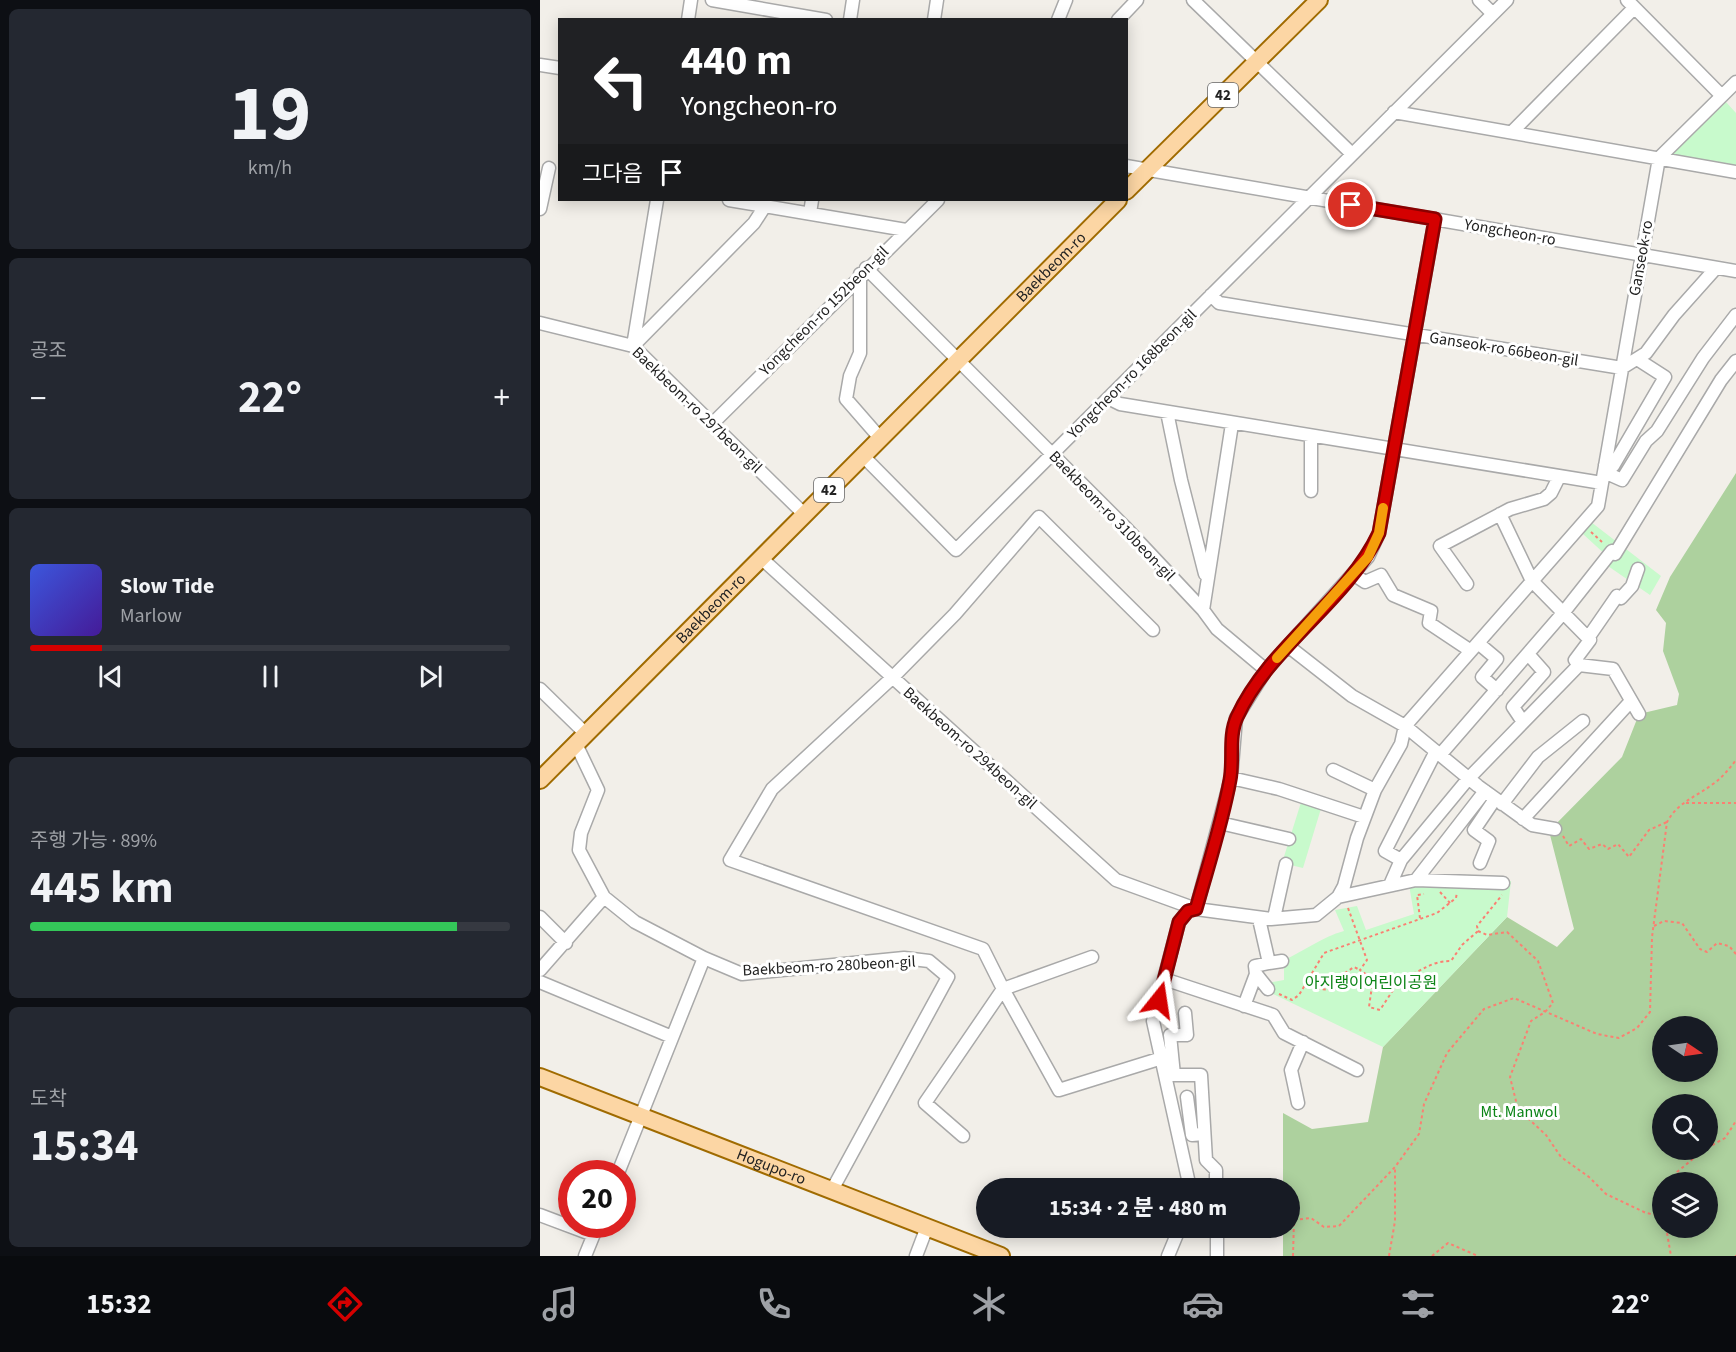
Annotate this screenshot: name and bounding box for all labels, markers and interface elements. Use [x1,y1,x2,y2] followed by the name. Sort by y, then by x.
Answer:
[681,31,792,91] text: 440 m
[582,42,660,120] icon: left
[229,59,311,170] text: 19
[1208,83,1238,107] road number: 42
[681,87,837,126] text: Yongcheon-ro
[248,154,292,182] text: km/h
[655,156,688,189] icon: arrive
[582,158,643,190] text: 그다음
[1325,179,1376,230] pin
[1334,188,1367,221] icon: arrive
[1461,213,1558,251] street label: Yongcheon-ro
[1624,219,1658,297] street label: Ganseok-ro
[1011,227,1091,307] street label: Baekbeom-ro
[754,241,894,381] street label: Yongcheon-ro 152beon-gil
[1062,304,1202,444] street label: Yongcheon-ro 168beon-gil
[1428,326,1580,372] street label: Ganseok-ro 66beon-gil
[30,337,67,365] text: 공조
[627,342,767,478] street label: Baekbeom-ro 297beon-gil
[238,366,302,430] text: 22°
[30,375,46,422] text: −
[494,375,510,422] text: +
[1044,446,1180,586] street label: Baekbeom-ro 310beon-gil
[814,478,844,502] road number: 42
[671,569,751,649] street label: Baekbeom-ro
[120,570,214,602] text: Slow Tide
[120,602,182,630] text: Marlow
[94,660,127,693] icon: previous
[254,660,287,693] icon: pause
[414,660,447,693] icon: next
[898,682,1042,814] street label: Baekbeom-ro 294beon-gil
[30,827,157,855] text: 주행 가능 · 89%
[30,856,174,920] text: 445 km
[742,950,916,982] street label: Baekbeom-ro 280beon-gil
[1127,968,1191,1032] position arrow
[1305,972,1437,994] park label: 아지랭이어린이공원
[1652,1016,1718,1082] north arrow
[1652,1016,1718,1238] map controls
[30,1085,67,1113] text: 도착
[1652,1094,1718,1160] button: search
[1481,1101,1557,1123] park label: Mt. Manwol
[30,1114,139,1178] text: 15:34
[733,1143,809,1190] street label: Hogupo-ro
[558,1160,636,1238] speed limit sign: 20
[1652,1172,1718,1238] button: layers
[1049,1192,1227,1224] text: 15:34 · 2 분 · 480 m
[324,1283,366,1325] icon: directions
[539,1283,581,1325] icon: music
[753,1283,795,1325] icon: phone
[968,1283,1010,1325] icon: climate
[1182,1283,1224,1325] icon: car
[1397,1283,1439,1325] icon: filters
[86,1285,151,1324] text: 15:32
[1611,1285,1650,1324] text: 22°

